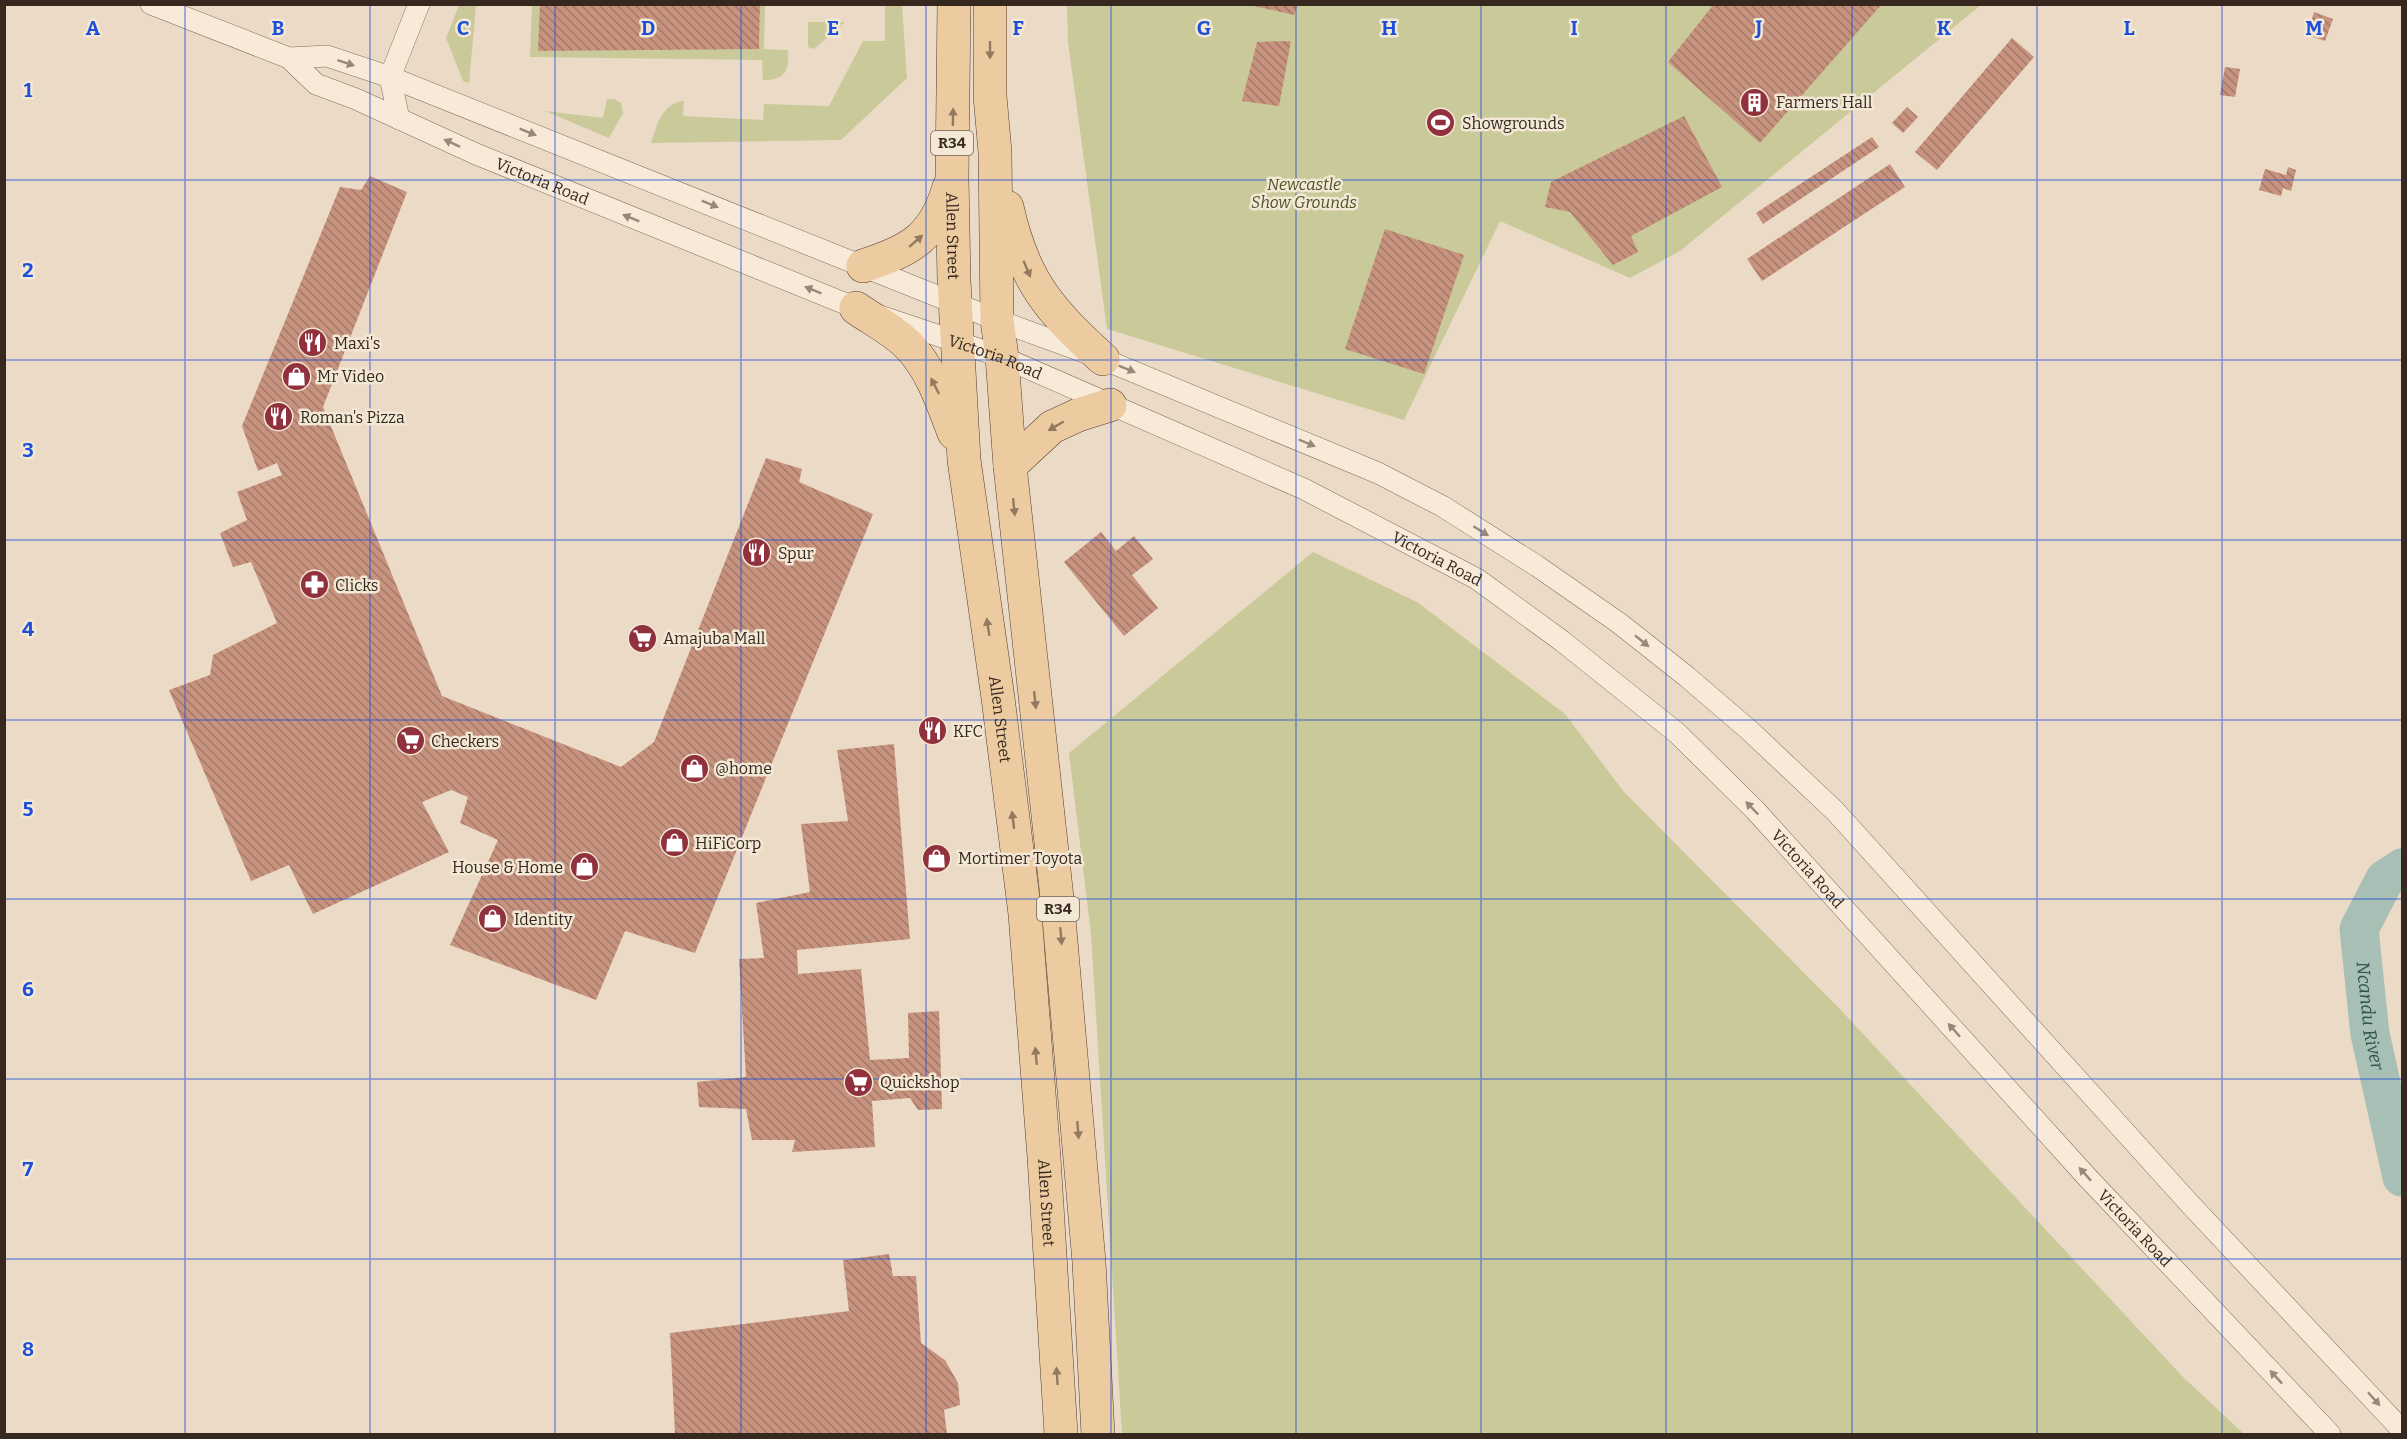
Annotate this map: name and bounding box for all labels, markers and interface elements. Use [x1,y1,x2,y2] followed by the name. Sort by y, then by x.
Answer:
[86,16,101,40] text: A
[272,16,285,40] text: B
[457,16,469,40] text: C
[641,16,655,40] text: D
[827,16,839,40] text: E
[1012,16,1024,40] text: F
[1197,16,1211,40] text: G
[1381,16,1397,40] text: H
[1570,16,1578,40] text: I
[1755,16,1763,40] text: J
[1937,16,1952,40] text: K
[2123,16,2135,40] text: L
[2305,16,2323,40] text: M
[985,41,995,60] one-way arrow
[337,58,355,68] one-way arrow
[24,78,33,102] text: 1
[1739,86,1771,118] building icon: Farmers Hall
[1776,93,1873,112] place label: Farmers Hall
[1425,107,1457,139] sports icon: Showgrounds
[948,108,958,127] one-way arrow
[1462,114,1565,133] place label: Showgrounds
[520,127,538,137] one-way arrow
[931,131,973,155] road number: R34
[443,139,460,148] one-way arrow
[493,153,592,208] street label: Victoria Road
[1251,175,1357,212] park label: Newcastle Show Grounds
[943,192,963,280] street label: Allen Street
[701,199,719,209] one-way arrow
[622,213,640,223] one-way arrow
[908,235,923,248] one-way arrow
[22,258,34,282] text: 2
[1023,260,1032,278] one-way arrow
[803,285,821,295] one-way arrow
[297,327,329,359] restaurant icon: Maxi's
[946,330,1046,383] street label: Victoria Road
[334,334,380,353] place label: Maxi's
[280,360,312,392] shop icon: Mr Video
[1118,365,1136,374] one-way arrow
[317,367,384,386] place label: Mr Video
[930,377,940,394] one-way arrow
[263,401,295,433] restaurant icon: Roman's Pizza
[300,408,405,427] place label: Roman's Pizza
[1048,421,1064,432] one-way arrow
[22,438,34,462] text: 3
[1299,438,1317,448] one-way arrow
[1009,497,1019,516] one-way arrow
[1473,525,1489,536] one-way arrow
[1389,527,1486,590] street label: Victoria Road
[741,537,773,569] restaurant icon: Spur
[778,544,814,563] place label: Spur
[298,569,330,601] pharmacy icon: Clicks
[335,576,378,595] place label: Clicks
[22,617,34,641] text: 4
[983,617,992,636] one-way arrow
[626,622,658,654] supermarket icon: Amajuba Mall
[663,629,766,648] place label: Amajuba Mall
[1634,635,1650,648] one-way arrow
[985,674,1016,764] street label: Allen Street
[1030,691,1040,710] one-way arrow
[916,715,948,747] restaurant icon: KFC
[953,722,983,741] place label: KFC
[394,725,426,757] supermarket icon: Checkers
[431,732,499,751] place label: Checkers
[678,752,710,784] shop icon: @home
[715,759,772,778] place label: @home
[23,797,34,821] text: 5
[1745,800,1759,815] one-way arrow
[1009,810,1018,829] one-way arrow
[1768,825,1849,912] street label: Victoria Road
[658,827,690,859] shop icon: HiFiCorp
[695,834,761,853] place label: HiFiCorp
[921,842,953,874] shop icon: Mortimer Toyota
[958,849,1082,868] place label: Mortimer Toyota
[568,851,600,883] shop icon: House & Home
[452,858,563,877] place label: House & Home
[1037,897,1079,921] road number: R34
[477,903,509,935] shop icon: Identity
[514,910,573,929] place label: Identity
[1056,927,1066,946] one-way arrow
[2351,960,2389,1073] water label: Ncandu River
[22,977,34,1001] text: 6
[1947,1022,1961,1037] one-way arrow
[1031,1046,1041,1065] one-way arrow
[843,1066,875,1098] supermarket icon: Quickshop
[880,1073,959,1092] place label: Quickshop
[1073,1121,1083,1140] one-way arrow
[23,1157,34,1181] text: 7
[1035,1158,1059,1247] street label: Allen Street
[2078,1168,2092,1182] one-way arrow
[2094,1185,2176,1271] street label: Victoria Road
[22,1337,34,1361] text: 8
[1053,1367,1062,1386] one-way arrow
[2269,1370,2283,1385] one-way arrow
[2367,1391,2381,1406] one-way arrow

